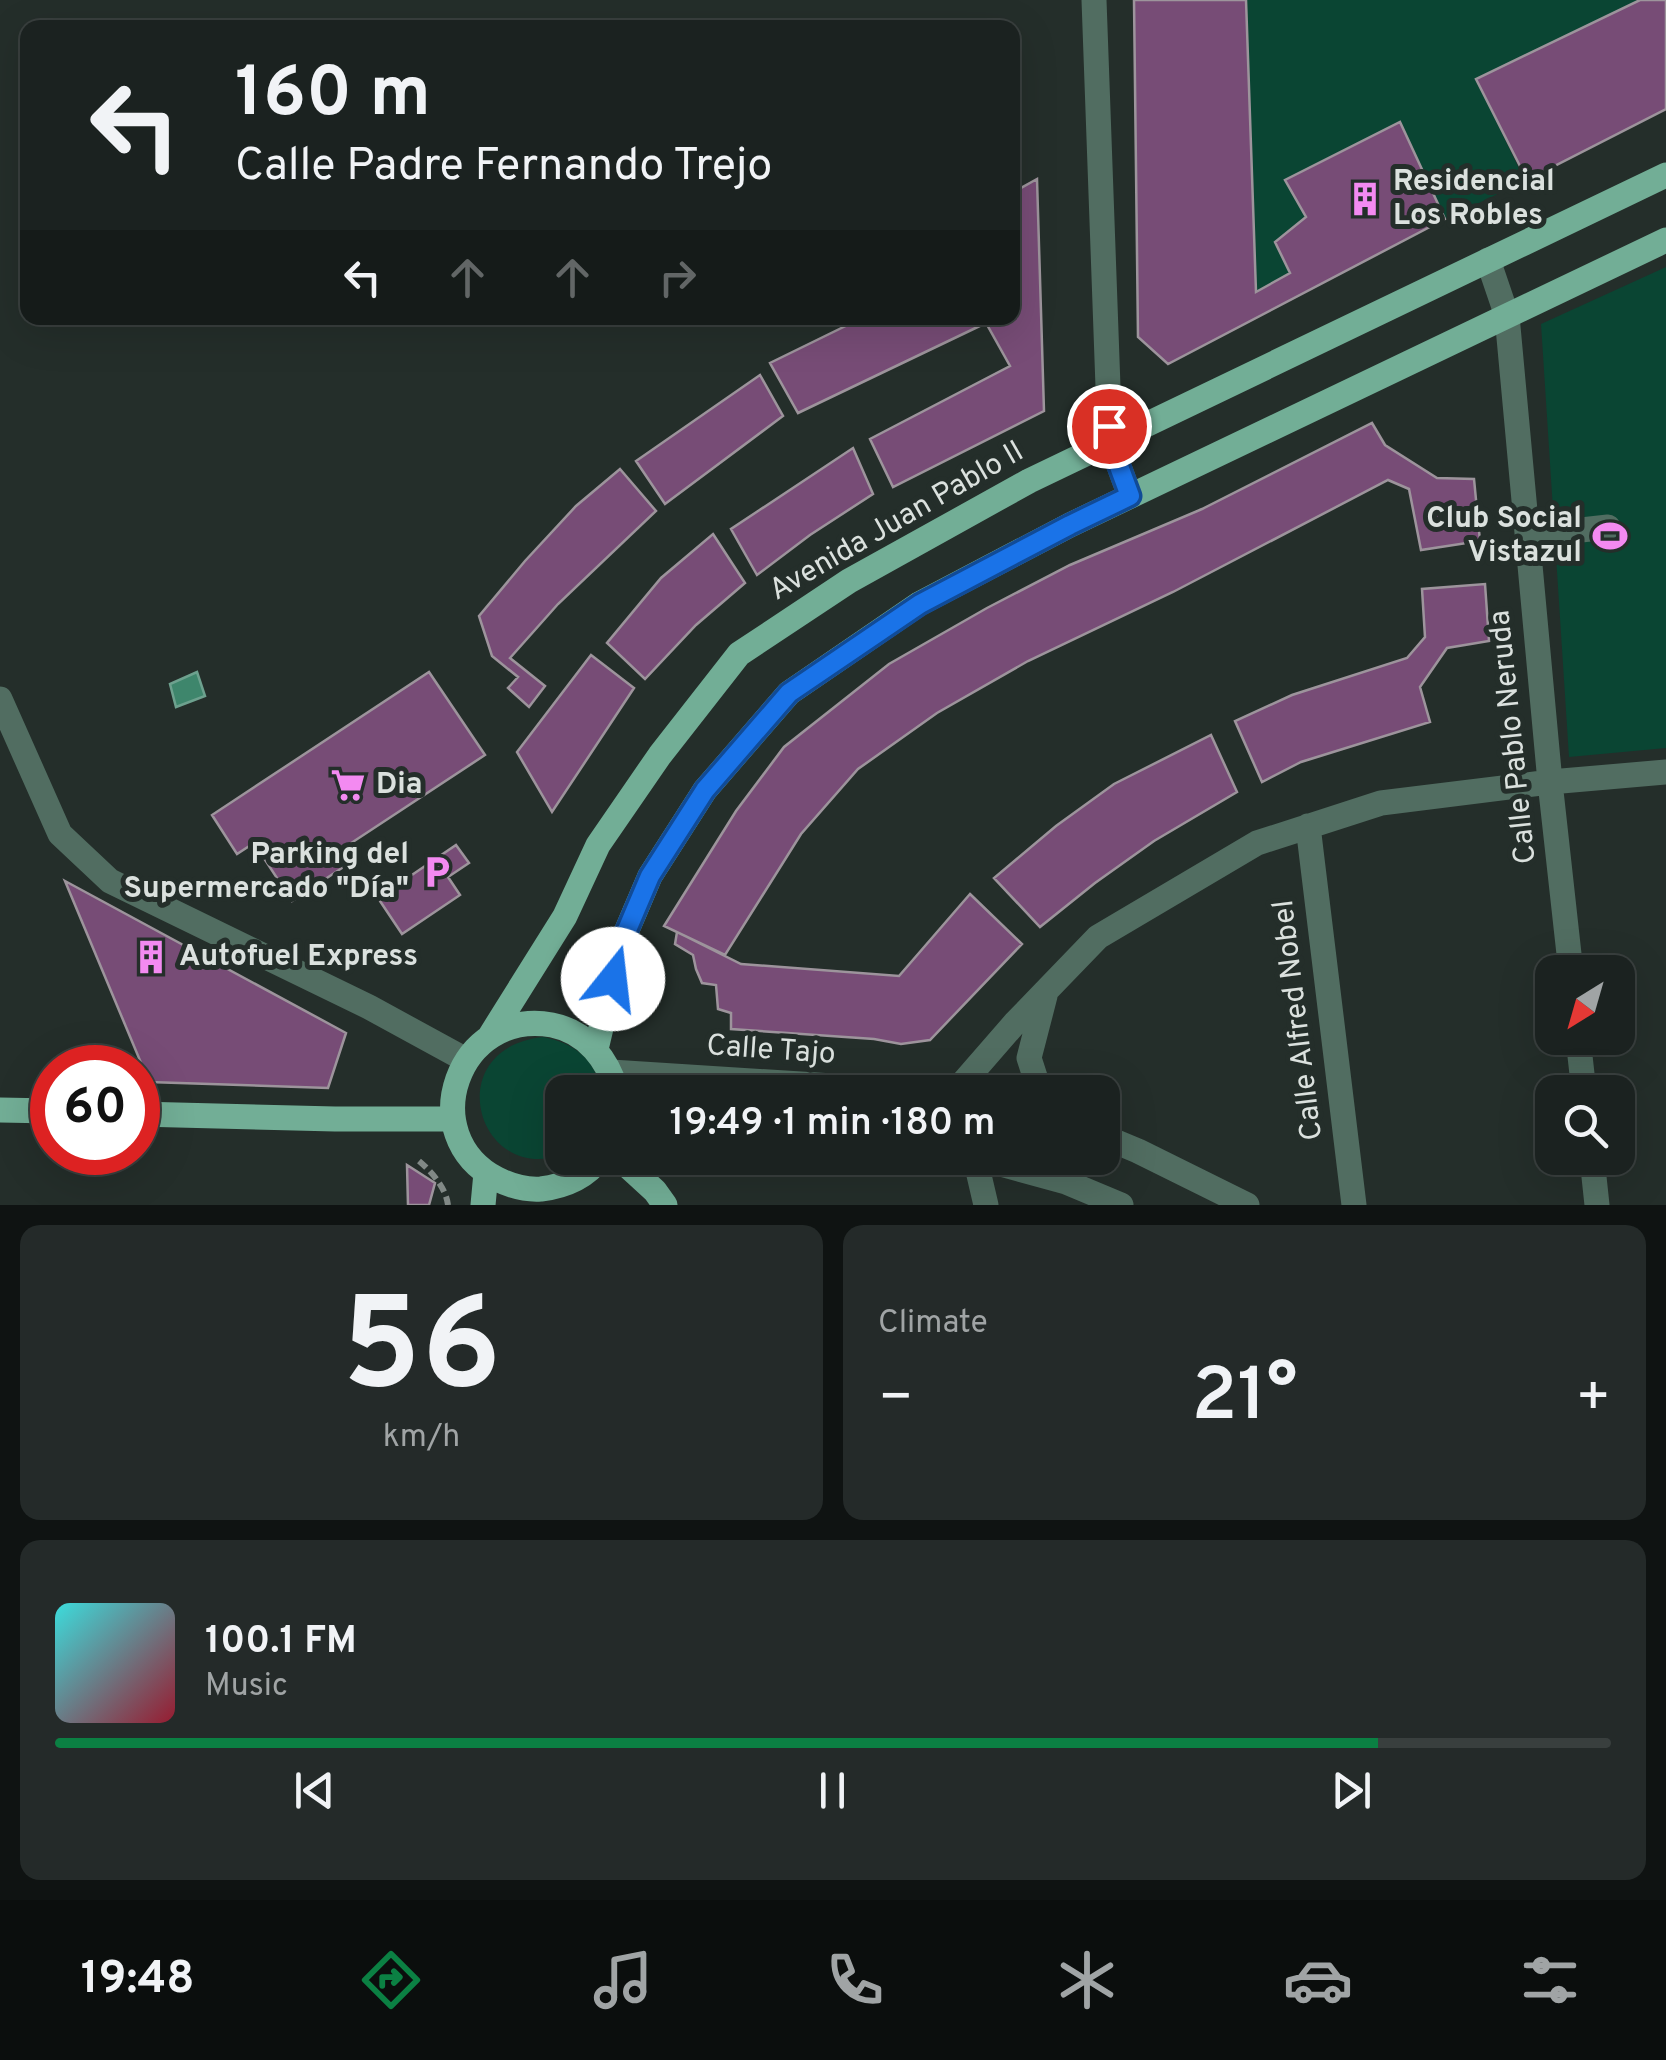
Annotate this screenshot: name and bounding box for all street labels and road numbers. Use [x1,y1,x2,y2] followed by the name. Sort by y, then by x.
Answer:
[763,434,1031,610] street label: Avenida Juan Pablo II
[1482,608,1546,866] street label: Calle Pablo Neruda
[1266,898,1332,1142] street label: Calle Alfred Nobel
[705,1028,837,1074] street label: Calle Tajo

